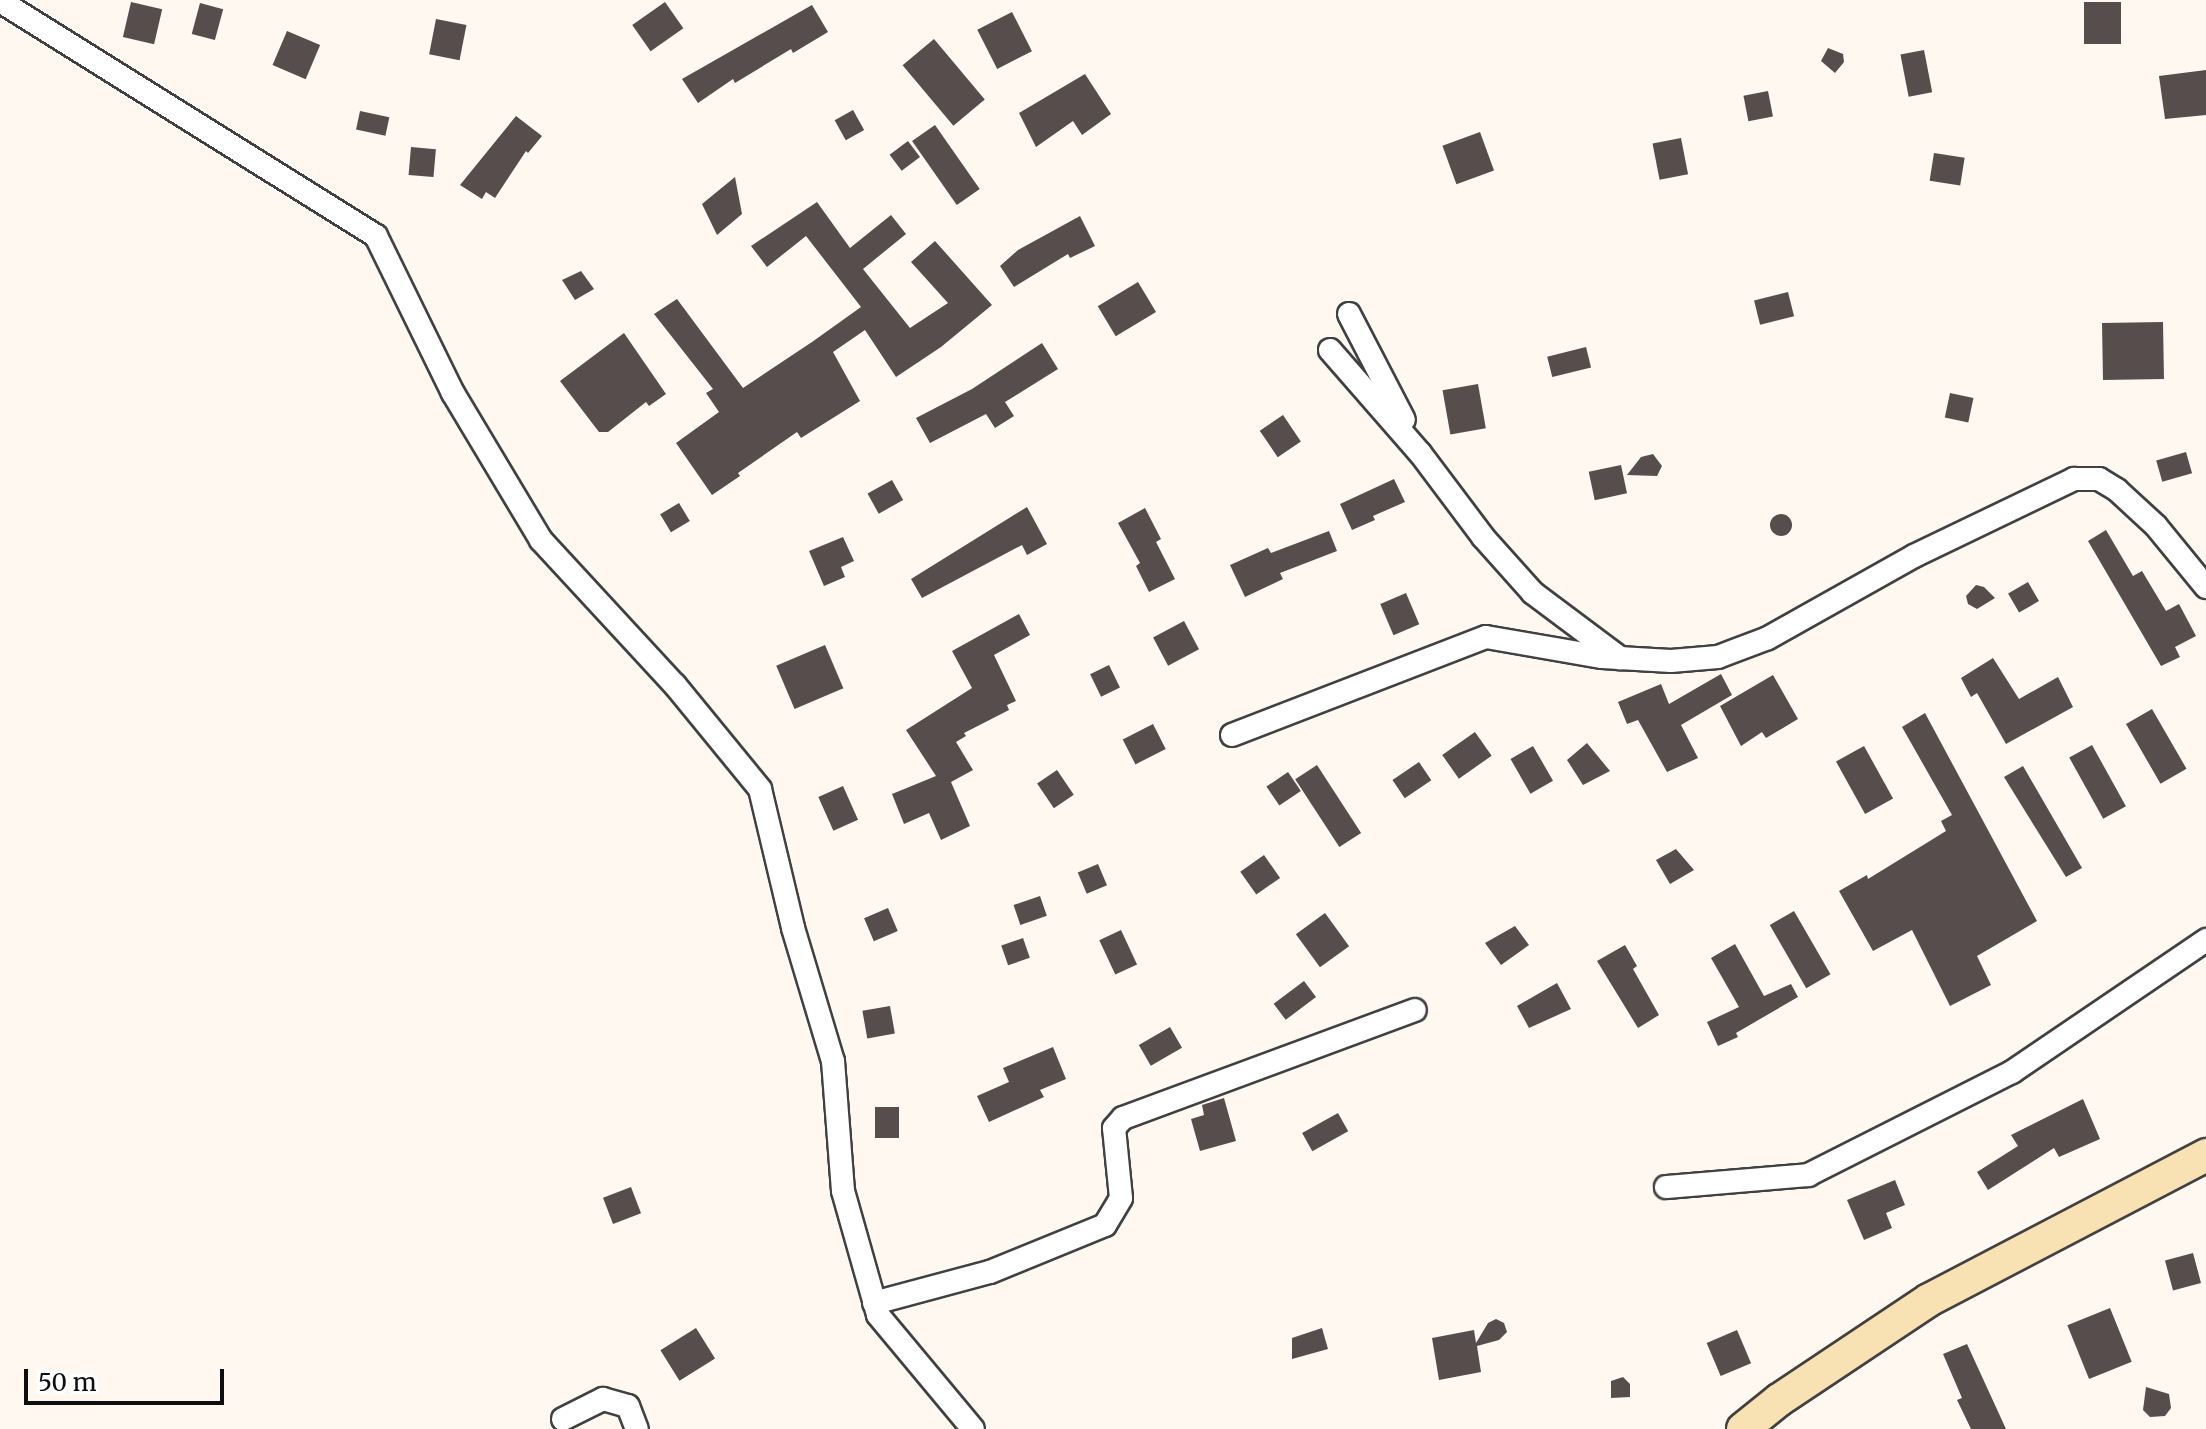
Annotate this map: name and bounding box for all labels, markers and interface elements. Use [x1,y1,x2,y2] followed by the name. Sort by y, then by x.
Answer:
[28,1353,228,1403] scale bar
[38,1367,97,1398] text: 50 m

